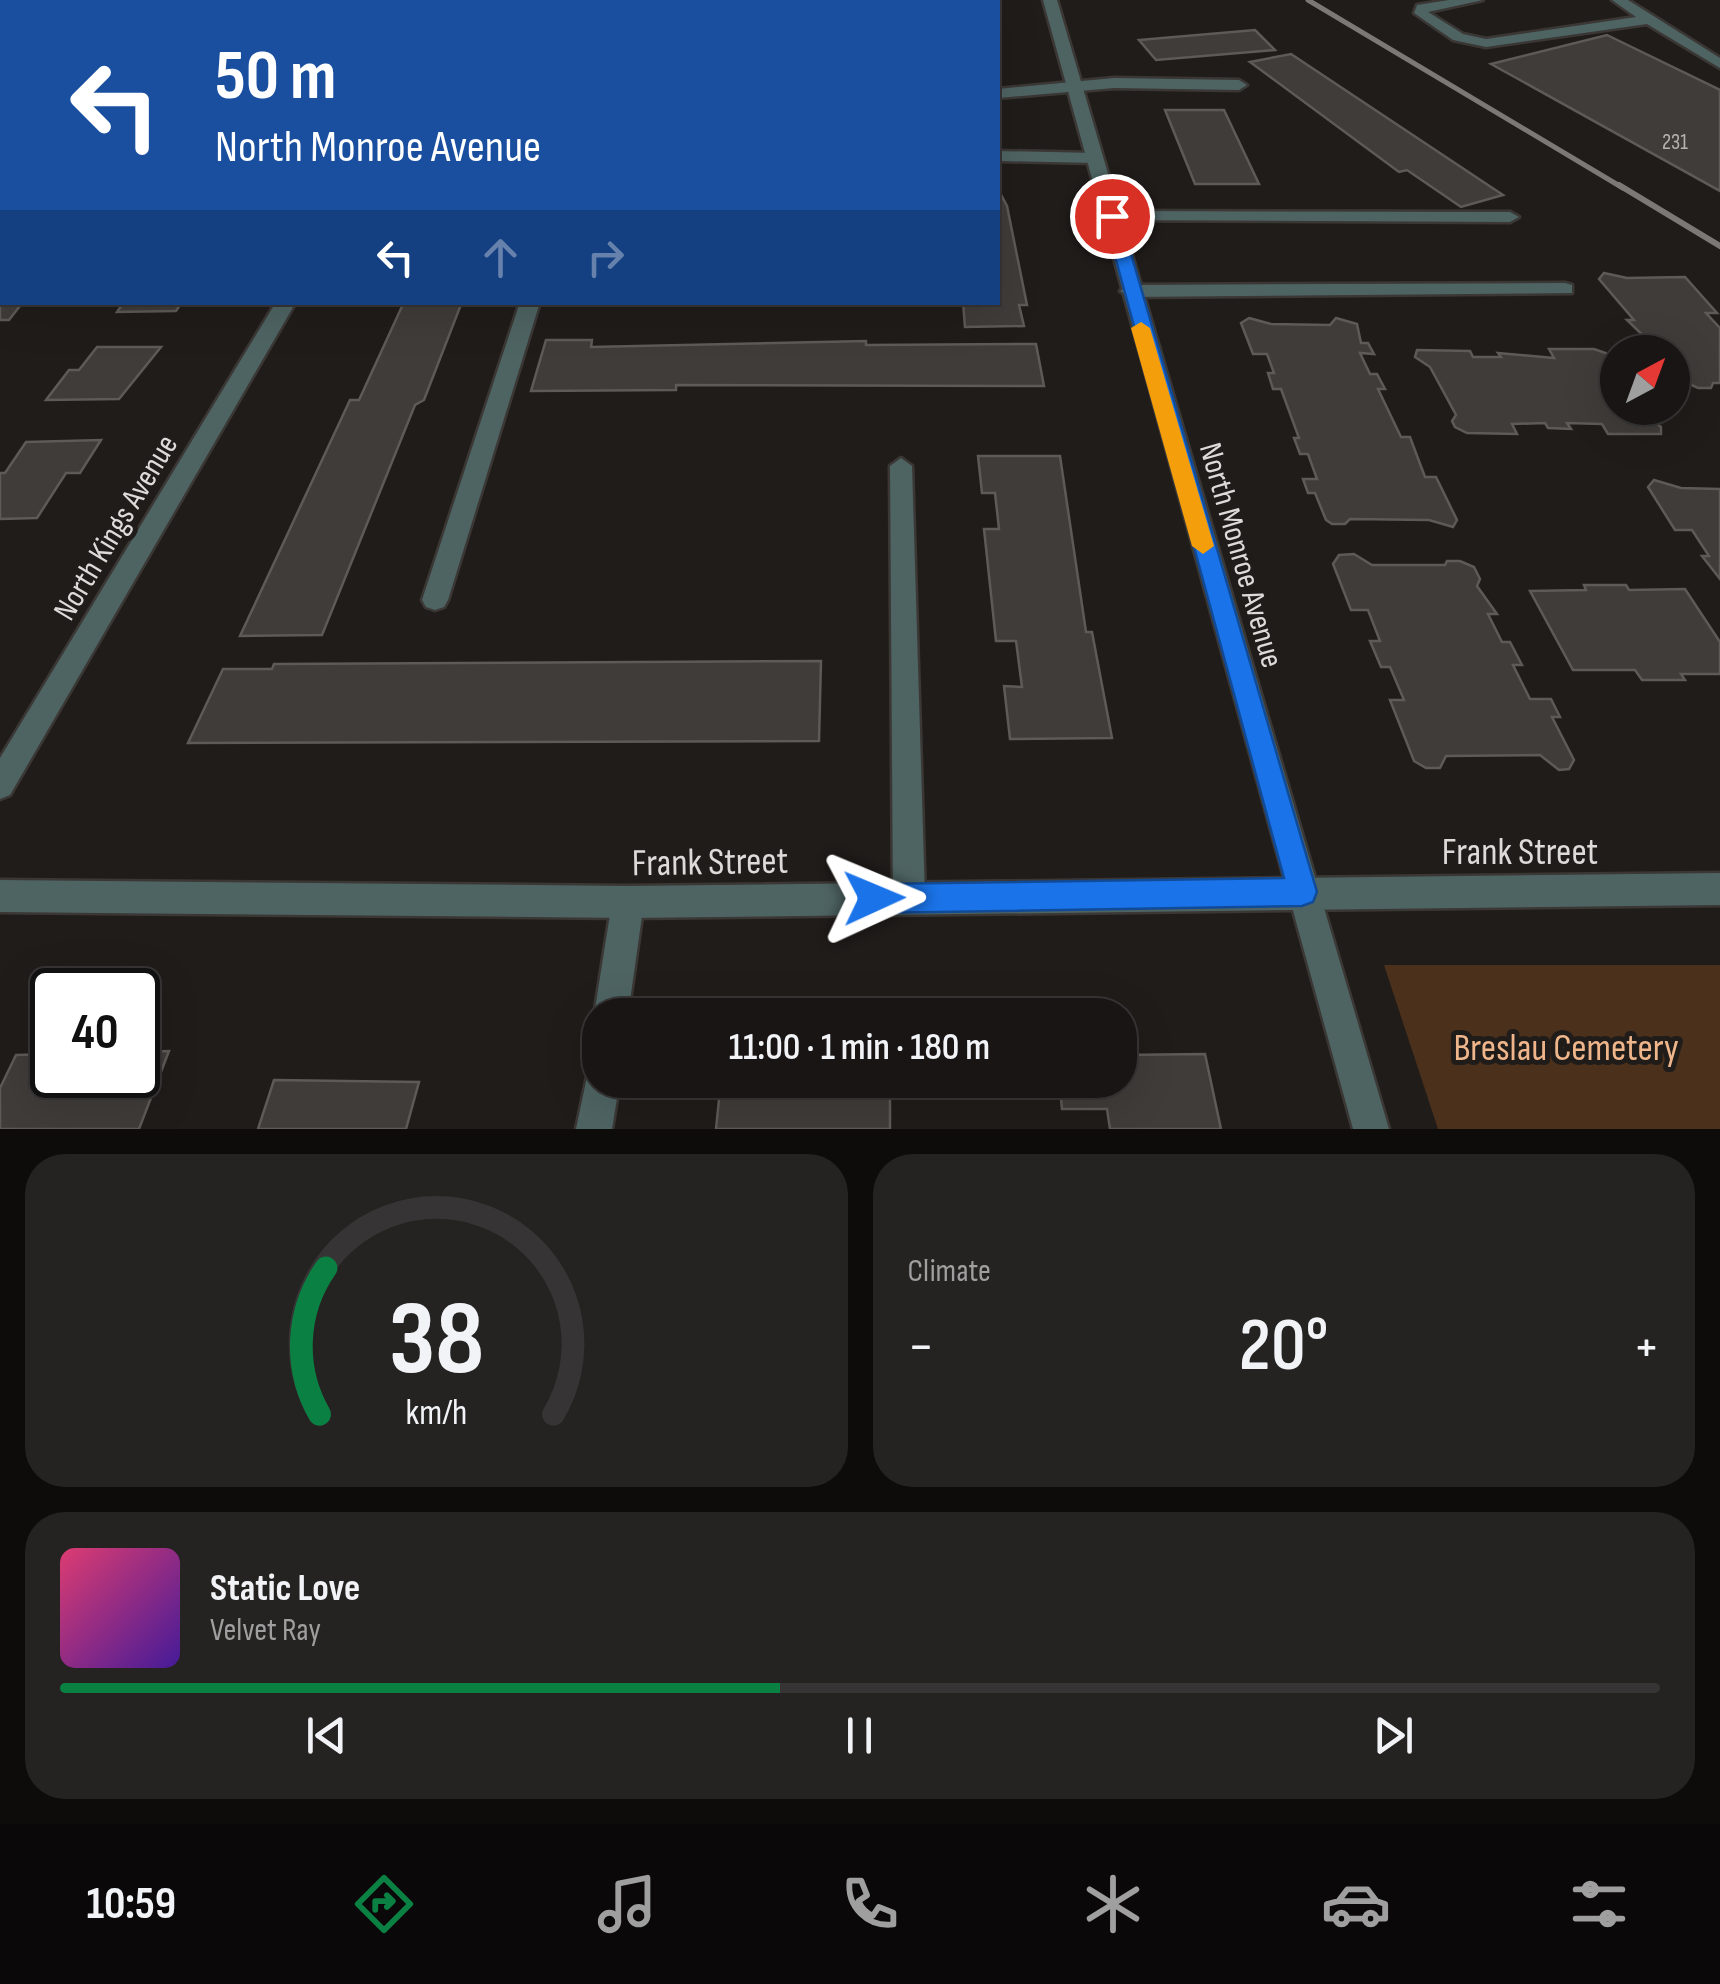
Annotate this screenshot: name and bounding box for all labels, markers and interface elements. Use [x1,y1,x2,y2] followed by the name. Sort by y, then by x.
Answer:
[215,35,336,119] text: 50 m
[50,40,180,170] icon: left
[215,120,541,175] text: North Monroe Avenue
[1662,129,1688,156] house number: 231
[1070,174,1155,259] pin
[1085,189,1140,244] icon: arrive
[368,230,423,285] icon: left
[473,230,528,285] icon: ahead
[578,230,633,285] icon: right
[1600,335,1690,425] north arrow
[1600,335,1690,425] map controls
[46,428,187,628] street label: North Kings Avenue
[1190,439,1291,672] street label: North Monroe Avenue
[1442,830,1598,875] street label: Frank Street
[631,839,789,886] street label: Frank Street
[822,846,926,950] position arrow
[30,968,160,1098] speed limit sign: 40
[729,1025,990,1070] text: 11:00 · 1 min · 180 m
[1453,1026,1679,1071] park label: Breslau Cemetery
[908,1252,991,1291] text: Climate
[388,1278,484,1403] text: 38
[1239,1301,1329,1392] text: 20°
[908,1314,934,1381] text: −
[1633,1314,1660,1381] text: +
[405,1392,467,1435] text: km/h
[210,1566,360,1611] text: Static Love
[210,1611,321,1650] text: Velvet Ray
[299,1708,354,1763] icon: previous
[832,1708,887,1763] icon: pause
[1366,1708,1421,1763] icon: next
[349,1869,419,1939] icon: directions
[592,1869,662,1939] icon: music
[835,1869,905,1939] icon: phone
[1078,1869,1148,1939] icon: climate
[1321,1869,1391,1939] icon: car
[1564,1869,1634,1939] icon: filters
[86,1877,176,1932] text: 10:59

